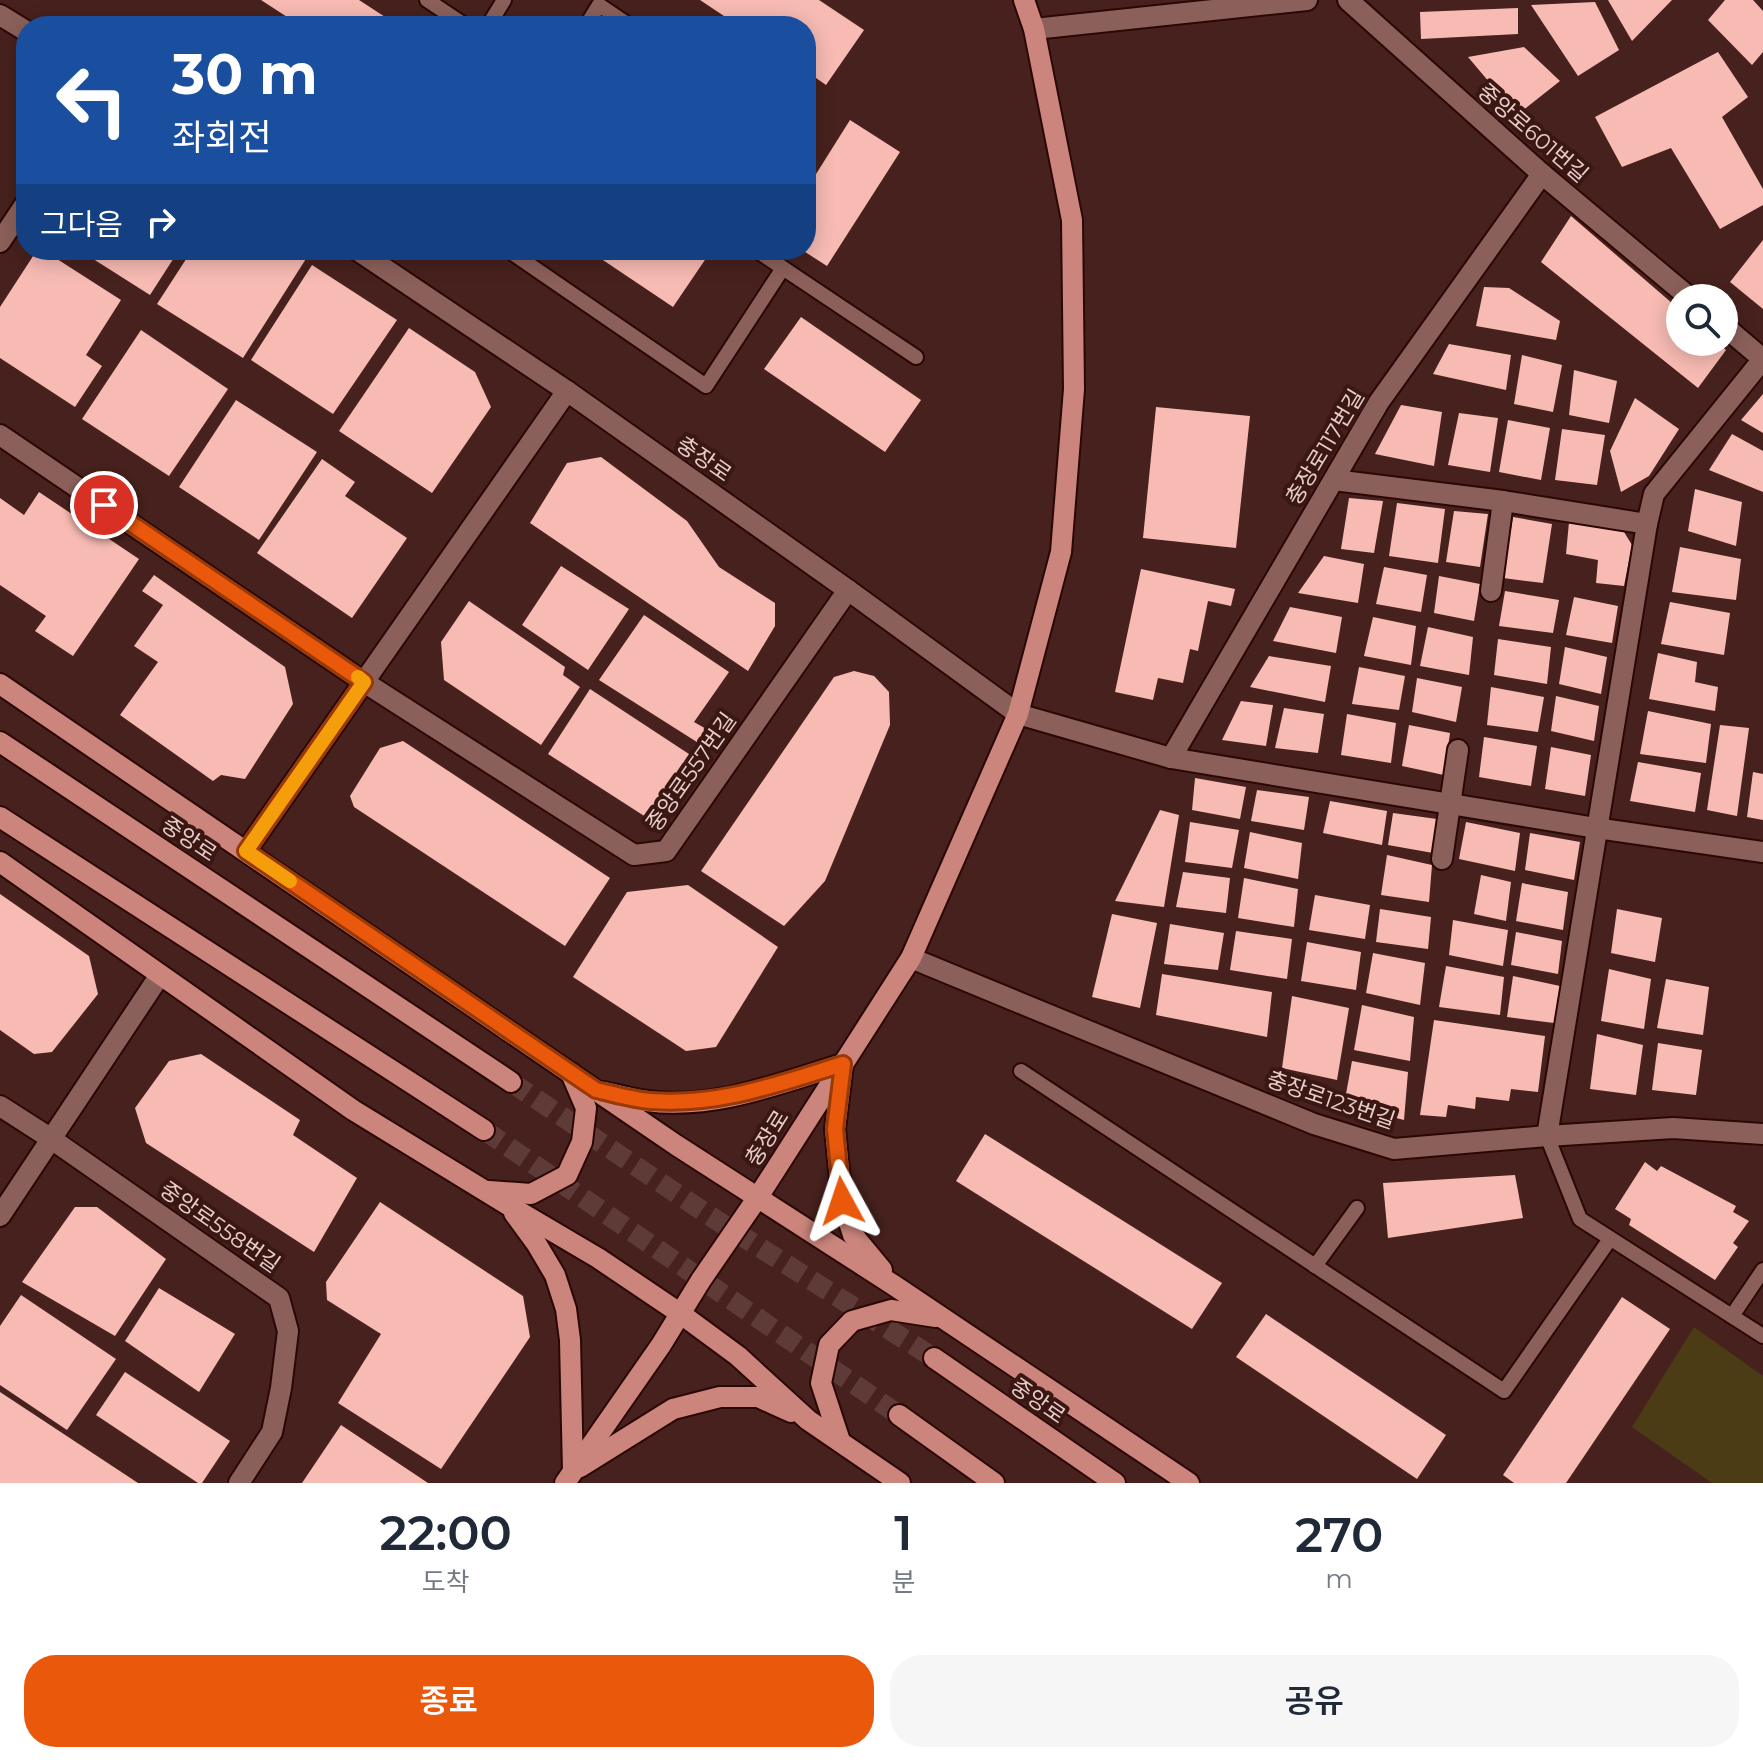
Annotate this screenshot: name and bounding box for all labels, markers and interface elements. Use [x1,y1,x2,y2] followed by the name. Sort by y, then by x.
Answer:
[172,40,318,108] text: 30 m
[40,48,144,152] icon: left
[1472,78,1594,188] street label: 중앙로601번길
[172,115,271,159] text: 좌회전
[139,200,183,244] icon: right
[40,206,123,243] text: 그다음
[1666,284,1738,356] map controls
[1666,284,1738,356] button: search
[1280,384,1370,510] street label: 충장로117번길
[671,431,737,487] street label: 충장로
[70,471,138,539] pin
[82,483,126,527] icon: arrive
[640,707,742,837] street label: 중앙로557번길
[156,811,222,867] street label: 중앙로
[1263,1065,1399,1135] street label: 충장로123번길
[739,1105,795,1171] street label: 충장로
[800,1159,884,1243] position arrow
[155,1176,285,1278] street label: 중앙로558번길
[1005,1373,1071,1429] street label: 중앙로
[380,1504,512,1562] text: 22:00
[894,1504,913,1562] text: 1
[1295,1506,1383,1564] text: 270
[1325,1563,1353,1595] text: m
[422,1566,470,1598] text: 도착
[891,1566,915,1598] text: 분
[24,1655,874,1747] button: 종료
[890,1655,1739,1747] button: 공유

